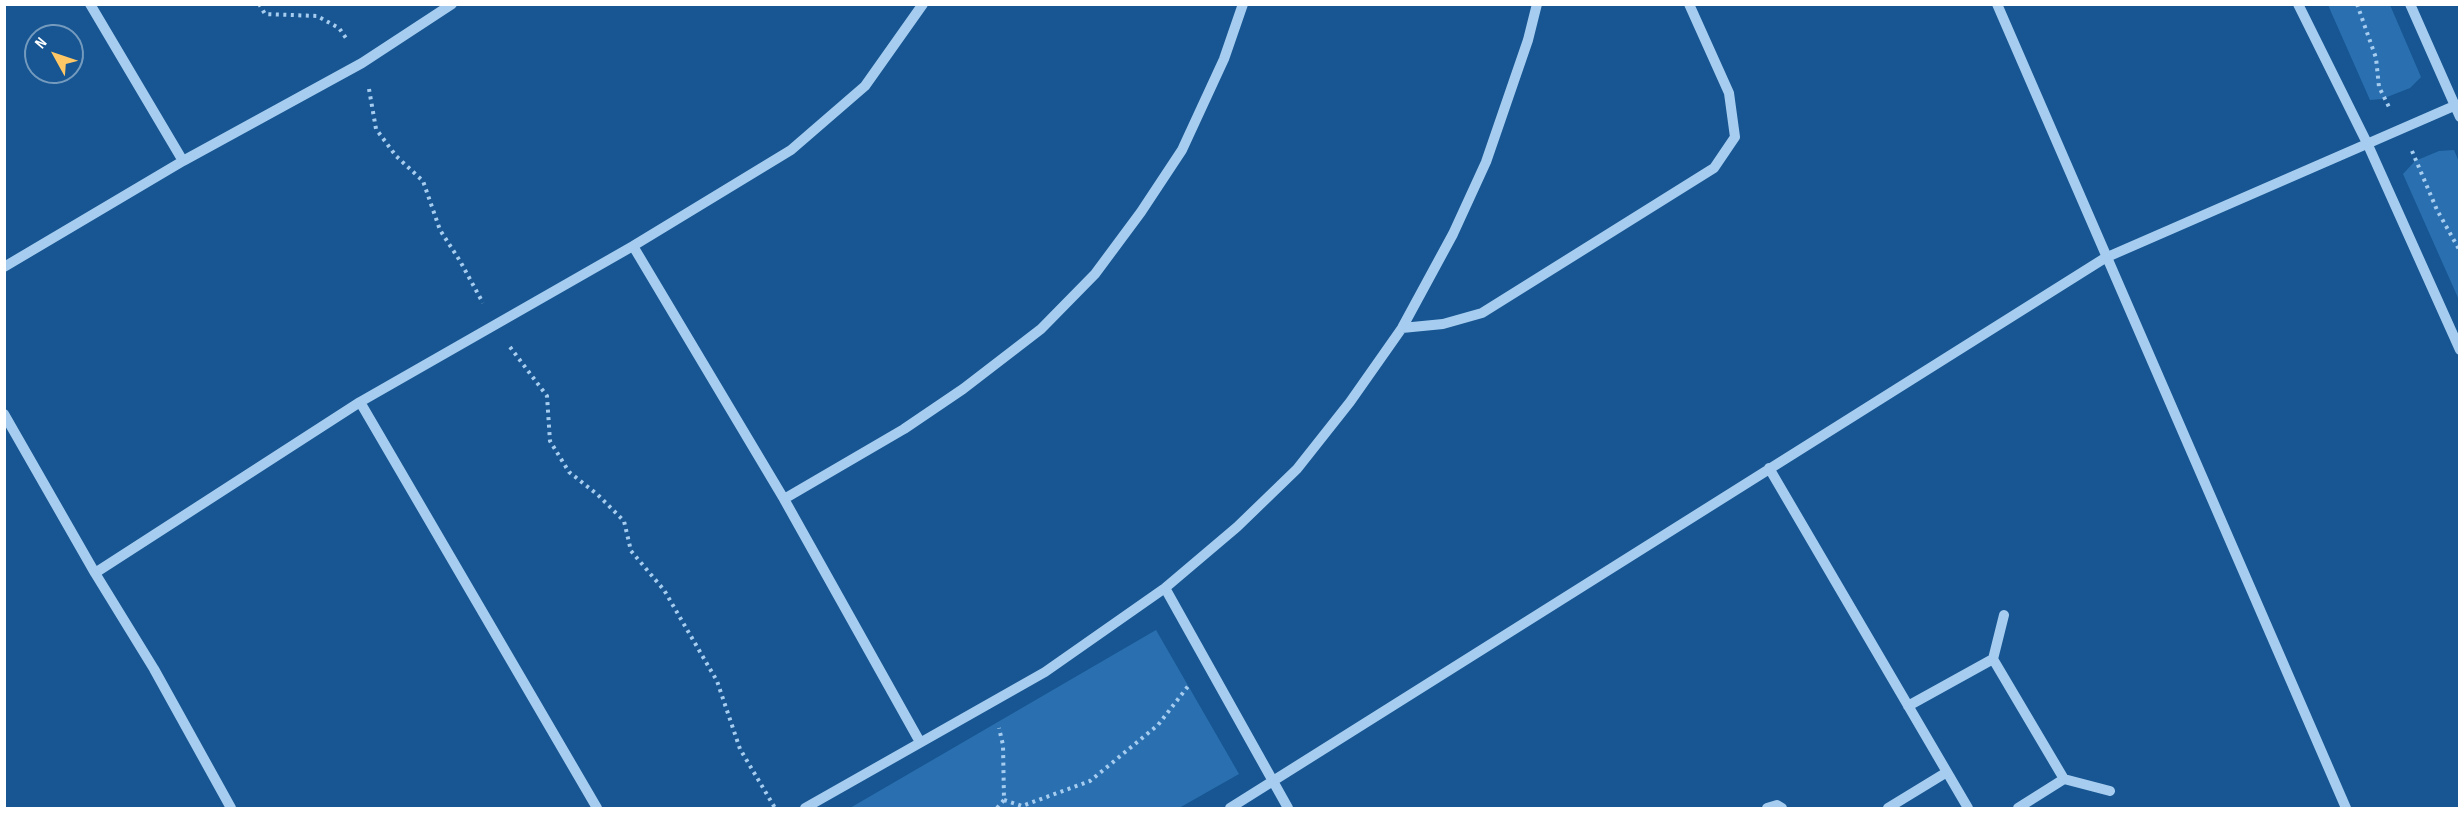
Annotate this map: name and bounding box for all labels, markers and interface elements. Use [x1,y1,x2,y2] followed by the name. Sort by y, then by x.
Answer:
[24,24,84,84] north arrow
[31,34,51,53] text: N

